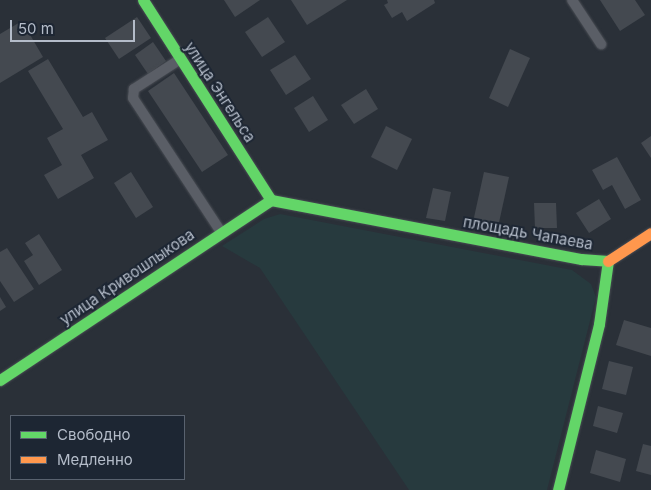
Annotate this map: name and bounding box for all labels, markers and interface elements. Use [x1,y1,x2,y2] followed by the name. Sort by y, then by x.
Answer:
[12,10,138,42] scale bar
[18,19,54,38] text: 50 m
[181,39,259,145] street label: улица Энгельса
[462,213,594,253] street label: площадь Чапаева
[56,225,198,329] street label: улица Кривошлыкова
[10,415,185,480] legend
[57,425,131,444] text: Свободно
[57,450,133,469] text: Медленно

